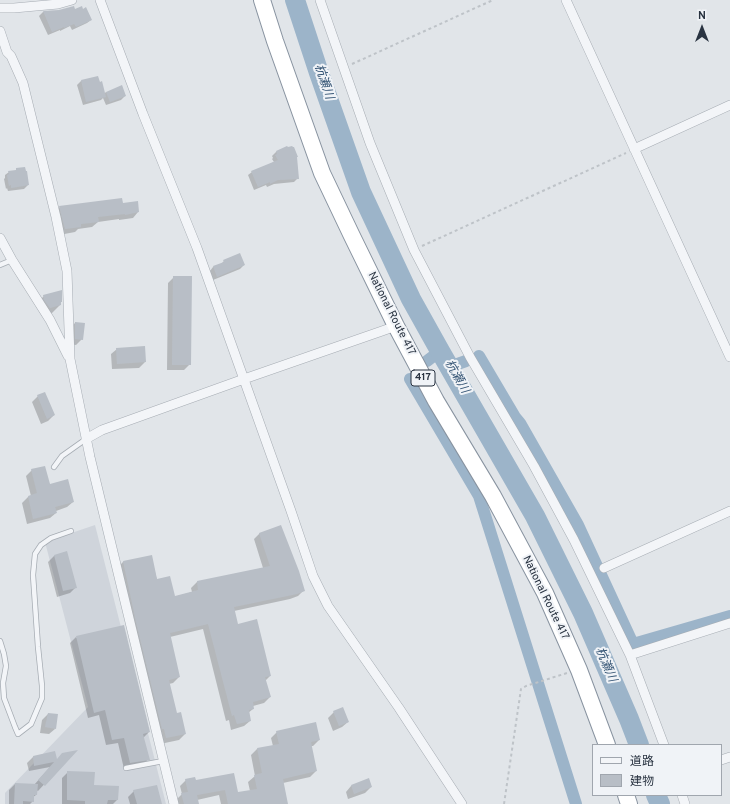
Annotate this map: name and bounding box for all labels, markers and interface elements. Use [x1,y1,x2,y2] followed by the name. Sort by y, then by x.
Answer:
[682,8,722,48] north arrow
[698,9,706,23] text: N
[310,63,336,101] water label: 杭瀬川
[364,270,418,358] street label: National Route 417
[441,358,471,396] water label: 杭瀬川
[411,370,435,386] road number: 417
[519,554,571,642] street label: National Route 417
[591,646,619,684] water label: 杭瀬川
[592,744,722,796] legend
[630,754,654,770] text: 道路
[630,774,654,790] text: 建物

